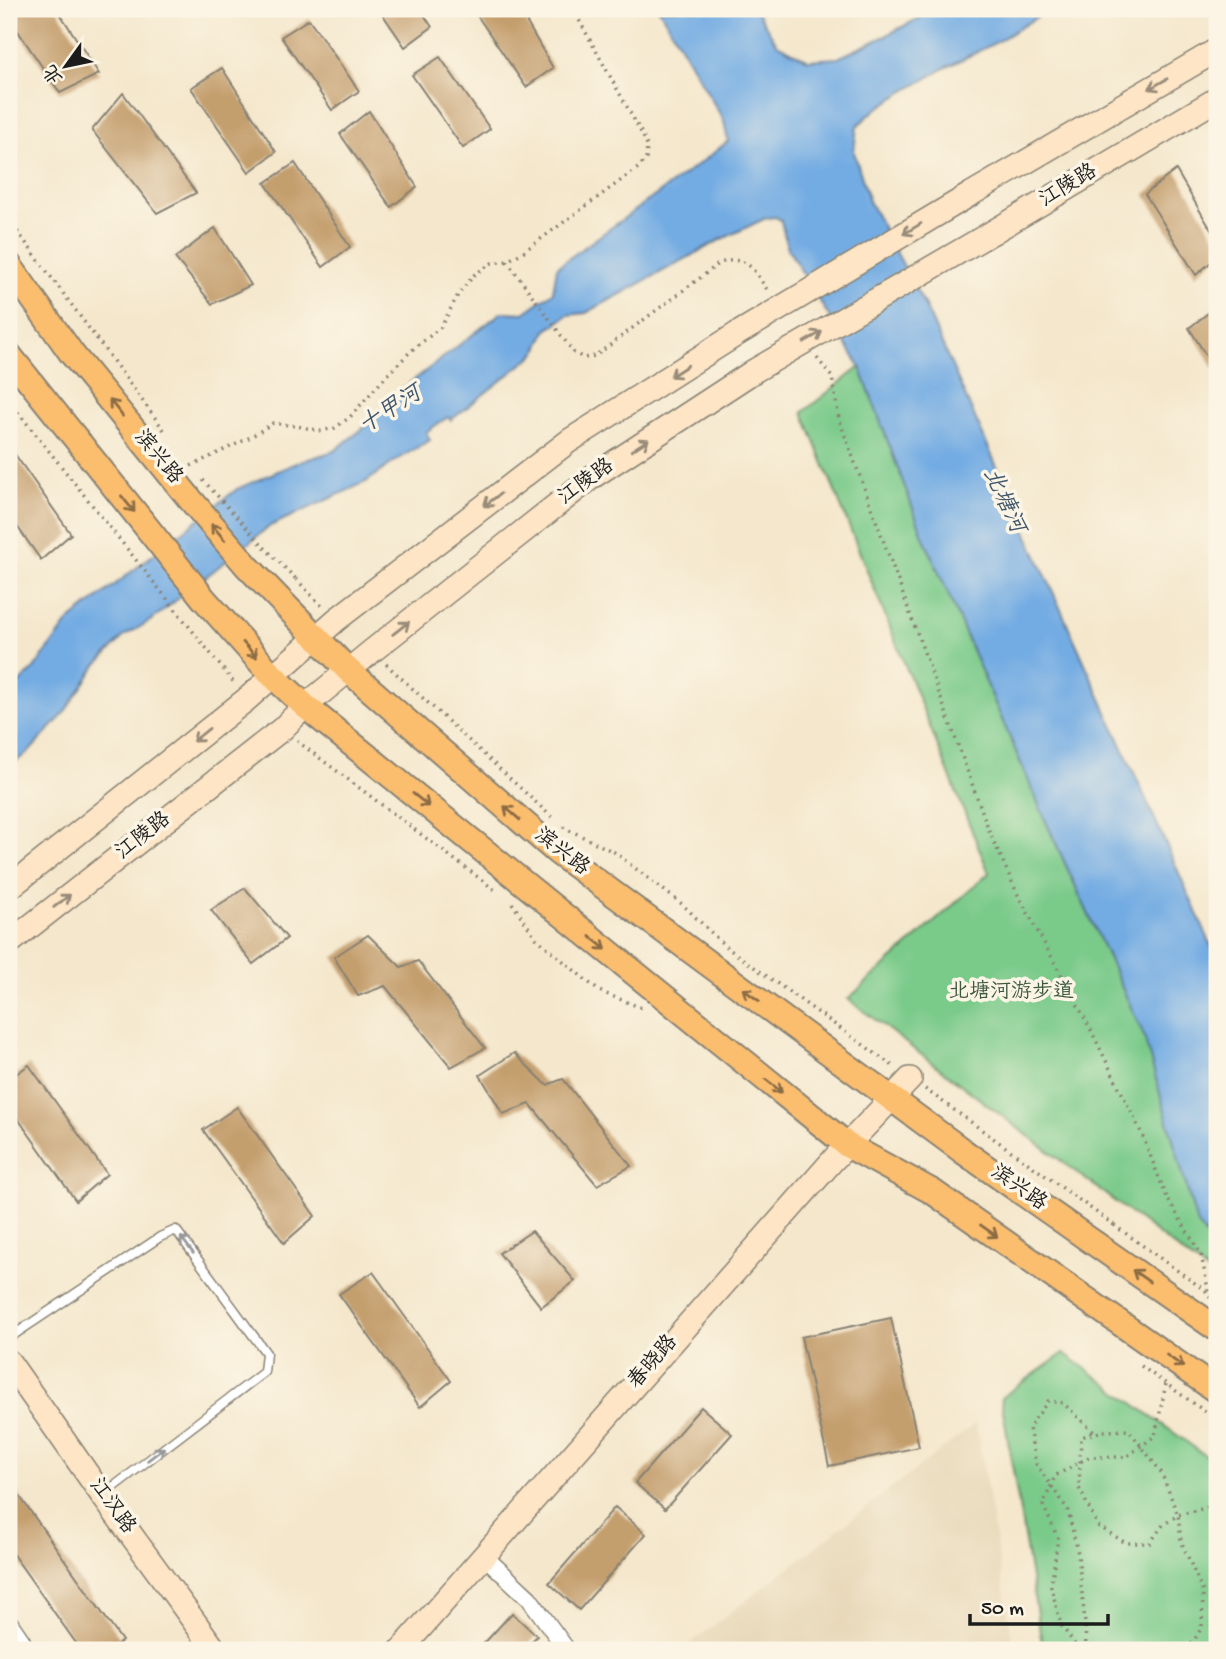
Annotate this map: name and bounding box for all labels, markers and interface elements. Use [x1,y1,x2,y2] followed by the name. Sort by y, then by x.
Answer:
[32,32,102,102] north arrow
[40,59,70,88] text: 北
[1149,78,1169,92] one-way arrow
[1035,158,1102,214] street label: 江陵路
[903,222,923,236] one-way arrow
[802,330,822,344] one-way arrow
[670,364,690,378] one-way arrow
[354,378,431,441] water label: 十甲河
[108,400,124,418] one-way arrow
[127,424,188,490] street label: 滨兴路
[630,438,650,452] one-way arrow
[553,453,620,512] street label: 江陵路
[976,464,1032,542] water label: 北塘河
[484,492,502,507] one-way arrow
[121,494,136,512] one-way arrow
[210,524,226,542] one-way arrow
[391,620,410,635] one-way arrow
[242,641,258,659] one-way arrow
[193,727,211,743] one-way arrow
[411,792,429,808] one-way arrow
[503,805,521,821] one-way arrow
[110,806,177,866] street label: 江陵路
[528,822,595,882] street label: 滨兴路
[53,893,71,909] one-way arrow
[588,935,606,951] one-way arrow
[948,979,1074,1006] park label: 北塘河游步道
[742,988,761,1003] one-way arrow
[765,1079,783,1094] one-way arrow
[985,1159,1052,1217] street label: 滨兴路
[979,1224,998,1238] one-way arrow
[179,1236,194,1255] one-way arrow
[1132,1269,1151,1283] one-way arrow
[622,1330,684,1395] street label: 春晓路
[1165,1354,1184,1368] one-way arrow
[147,1447,165,1462] one-way arrow
[82,1473,141,1540] street label: 江汉路
[970,1582,1109,1626] scale bar
[981,1598,1024,1623] text: 50 m

